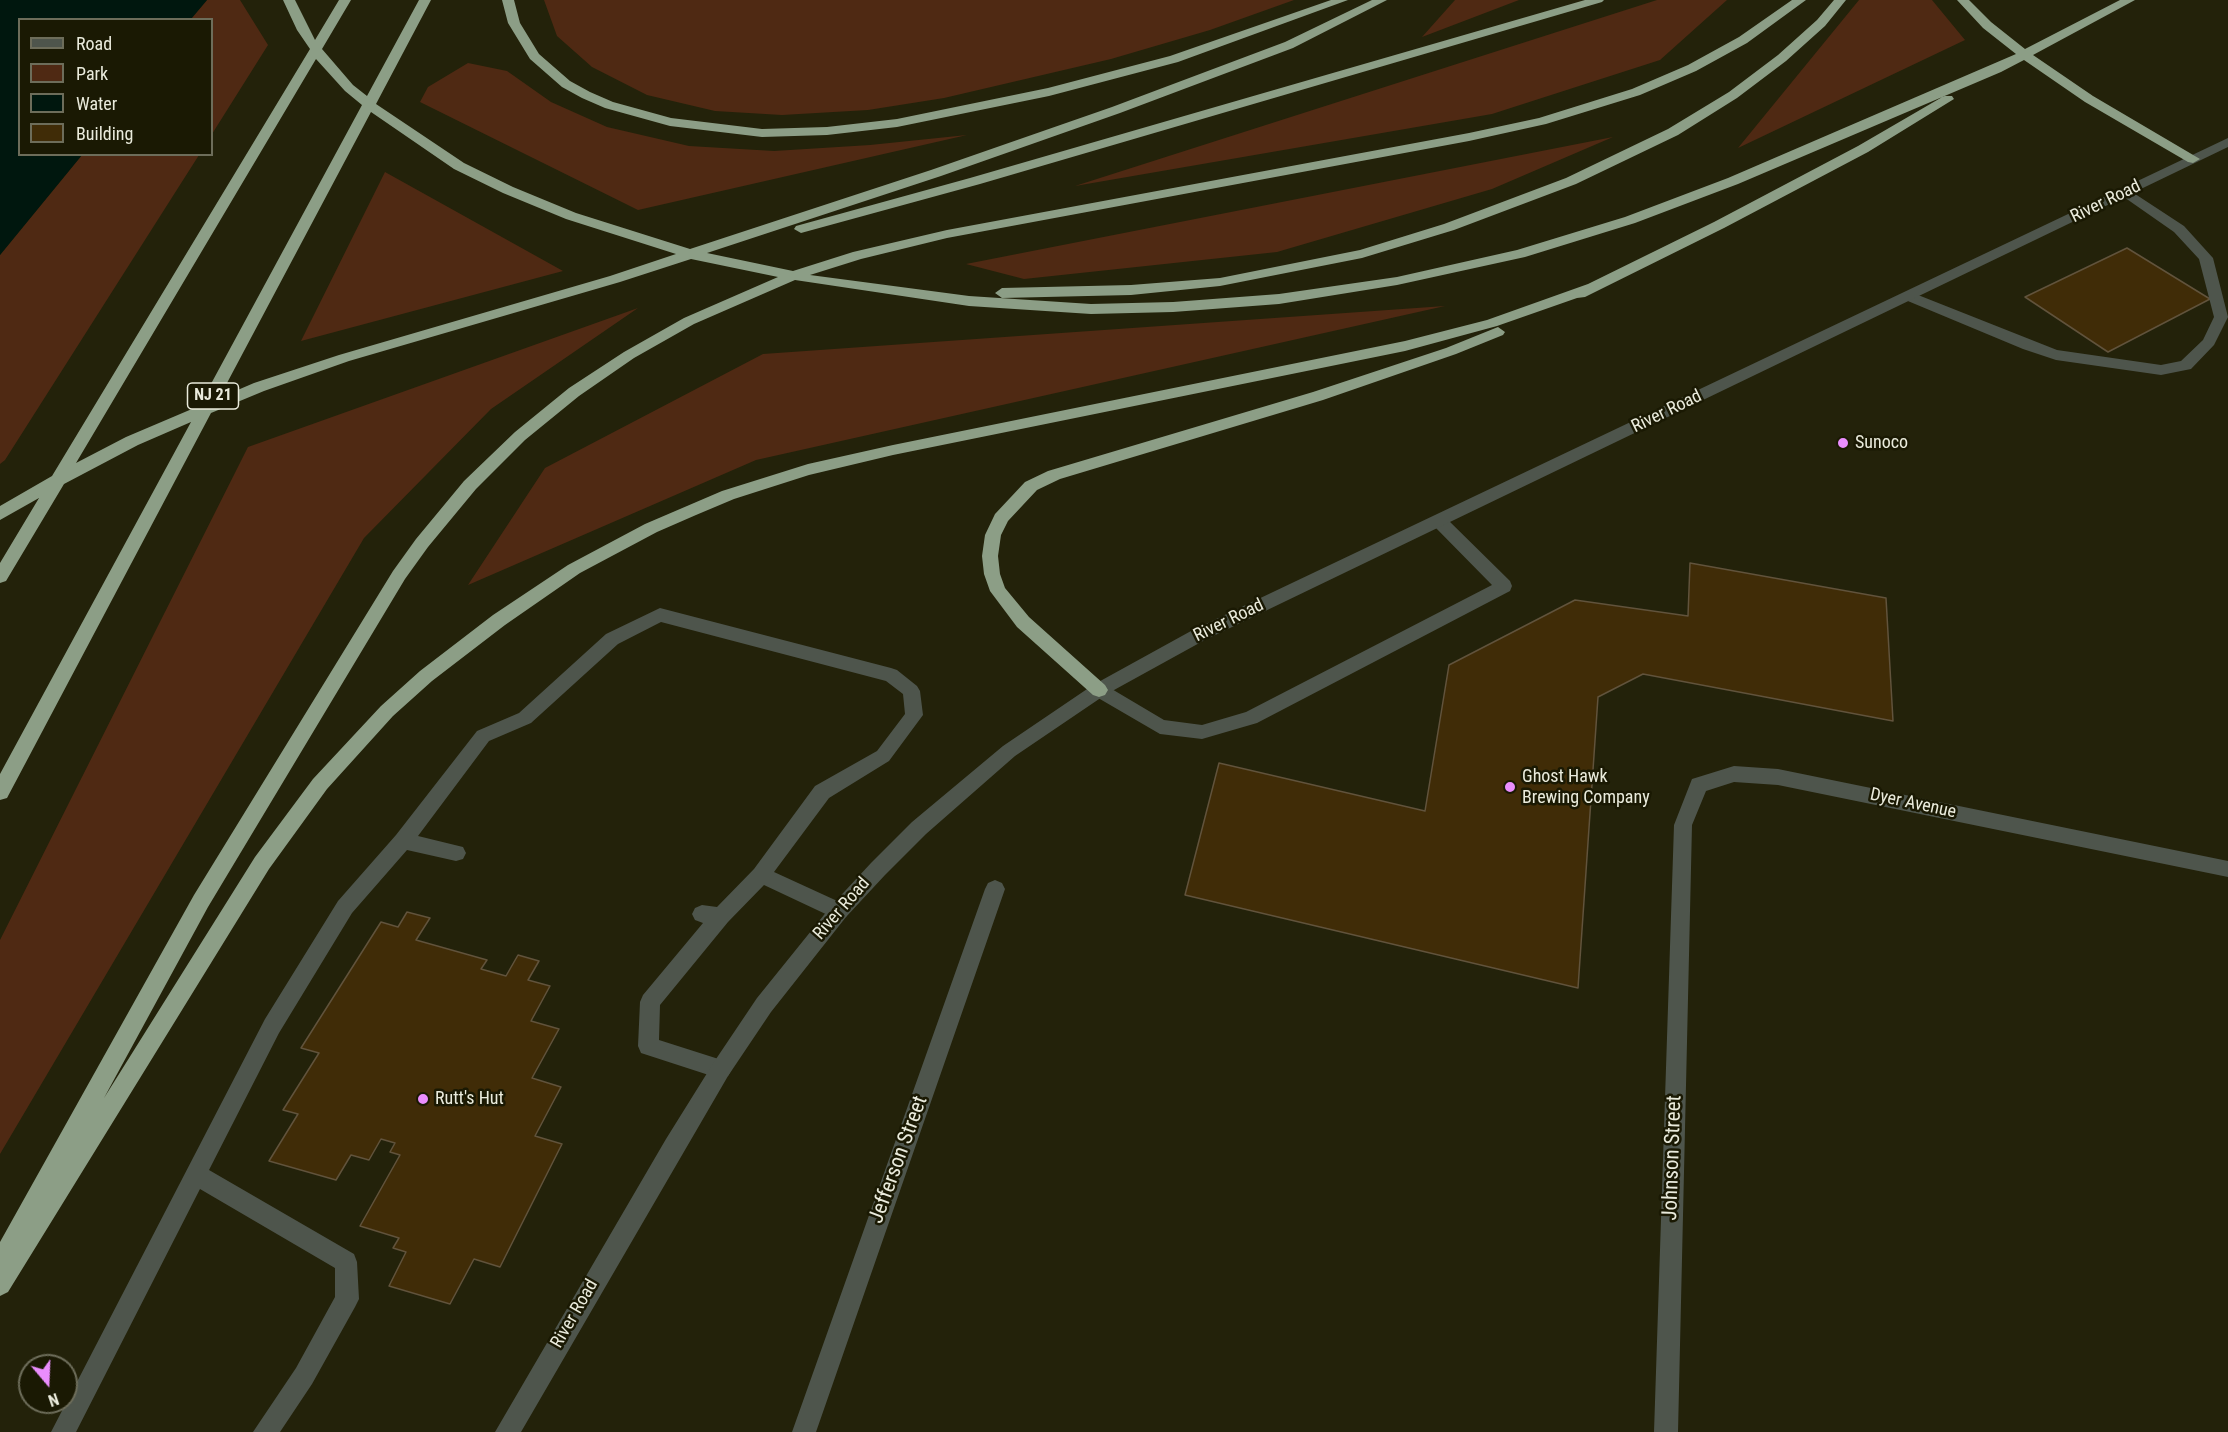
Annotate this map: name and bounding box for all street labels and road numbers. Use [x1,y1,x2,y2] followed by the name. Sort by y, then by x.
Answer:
[2067,176,2145,228] street label: River Road
[188,383,238,409] road number: NJ 21
[1628,386,1706,438] street label: River Road
[1190,595,1268,647] street label: River Road
[1868,784,1958,824] street label: Dyer Avenue
[809,873,875,945] street label: River Road
[864,1093,934,1227] street label: Jefferson Street
[1658,1095,1688,1221] street label: Johnson Street
[547,1276,603,1352] street label: River Road

